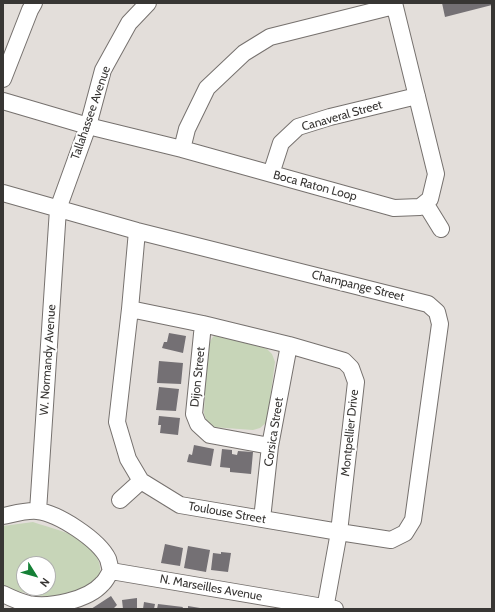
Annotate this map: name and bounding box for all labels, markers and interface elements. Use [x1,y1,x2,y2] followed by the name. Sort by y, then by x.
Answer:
[68,64,114,162] street label: Tallahassee Avenue
[300,98,384,134] street label: Canaveral Street
[271,168,359,204] street label: Boca Raton Loop
[310,268,406,304] street label: Champange Street
[37,304,59,416] street label: W. Normandy Avenue
[188,346,208,408] street label: Dijon Street
[338,389,362,477] street label: Montpellier Drive
[261,396,287,468] street label: Corsica Street
[187,499,267,527] street label: Toulouse Street
[16,556,56,596] north arrow
[159,572,263,604] street label: N. Marseilles Avenue
[37,575,53,590] text: N

